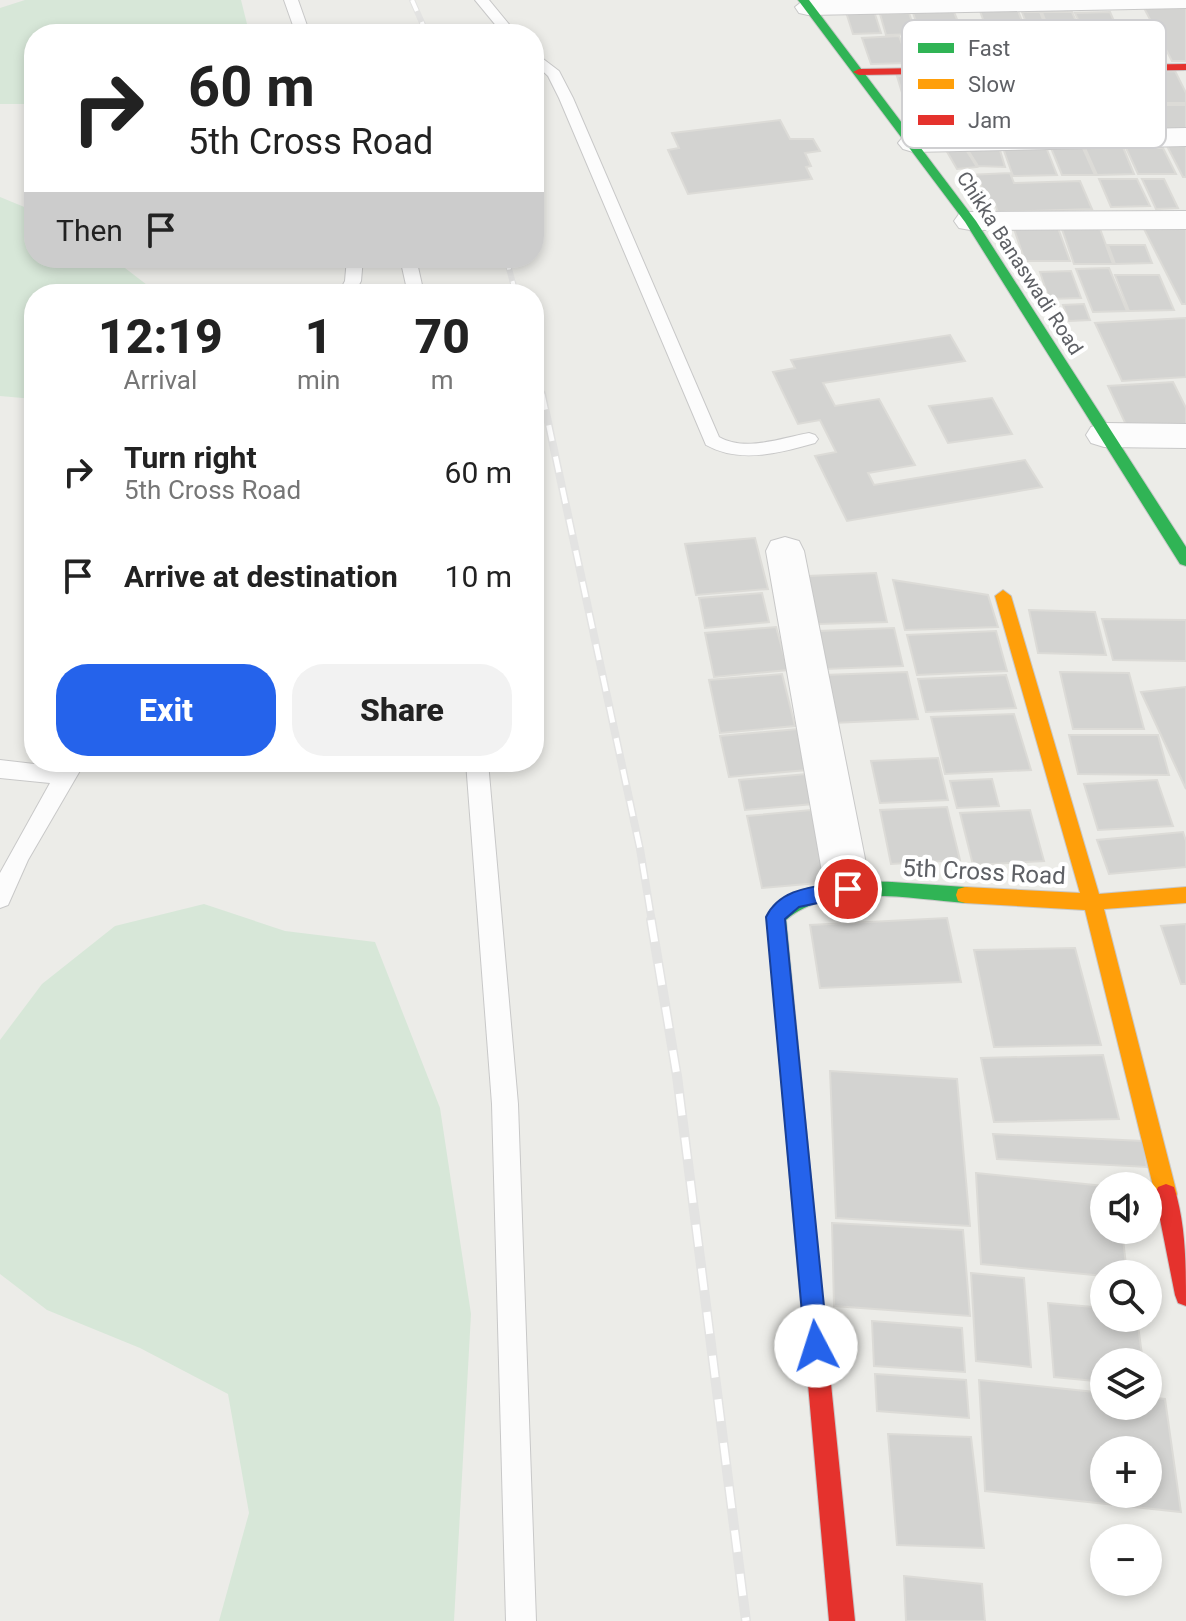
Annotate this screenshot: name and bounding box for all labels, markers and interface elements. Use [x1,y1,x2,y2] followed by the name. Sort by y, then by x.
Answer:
[902,20,1166,148] legend
[968,36,1010,61] text: Fast
[188,54,315,120] text: 60 m
[56,56,160,160] icon: right
[968,72,1016,97] text: Slow
[968,108,1011,133] text: Jam
[188,121,433,163] text: 5th Cross Road
[952,167,1088,359] street label: Chikka Banaswadi Road
[139,208,183,252] icon: arrive
[56,213,123,248] text: Then
[98,308,223,365] text: 12:19
[305,308,332,365] text: 1
[415,308,470,365] text: 70
[124,365,197,395] text: Arrival
[297,365,340,395] text: min
[431,365,454,395] text: m
[124,440,257,475] text: Turn right
[56,450,100,494] icon: right
[445,455,512,490] text: 60 m
[124,475,301,505] text: 5th Cross Road
[56,554,100,598] icon: arrive
[124,559,398,594] text: Arrive at destination
[445,559,512,594] text: 10 m
[56,664,276,756] button: Exit
[292,664,512,756] button: Share
[902,854,1066,890] street label: 5th Cross Road
[814,855,882,923] pin
[826,867,870,911] icon: arrive
[1090,1172,1162,1596] map controls
[1090,1172,1162,1244] button: sound
[1090,1260,1162,1332] button: search
[774,1304,858,1388] position arrow
[1090,1348,1162,1420] button: layers
[1090,1436,1162,1508] button: +
[1090,1524,1162,1596] button: −

